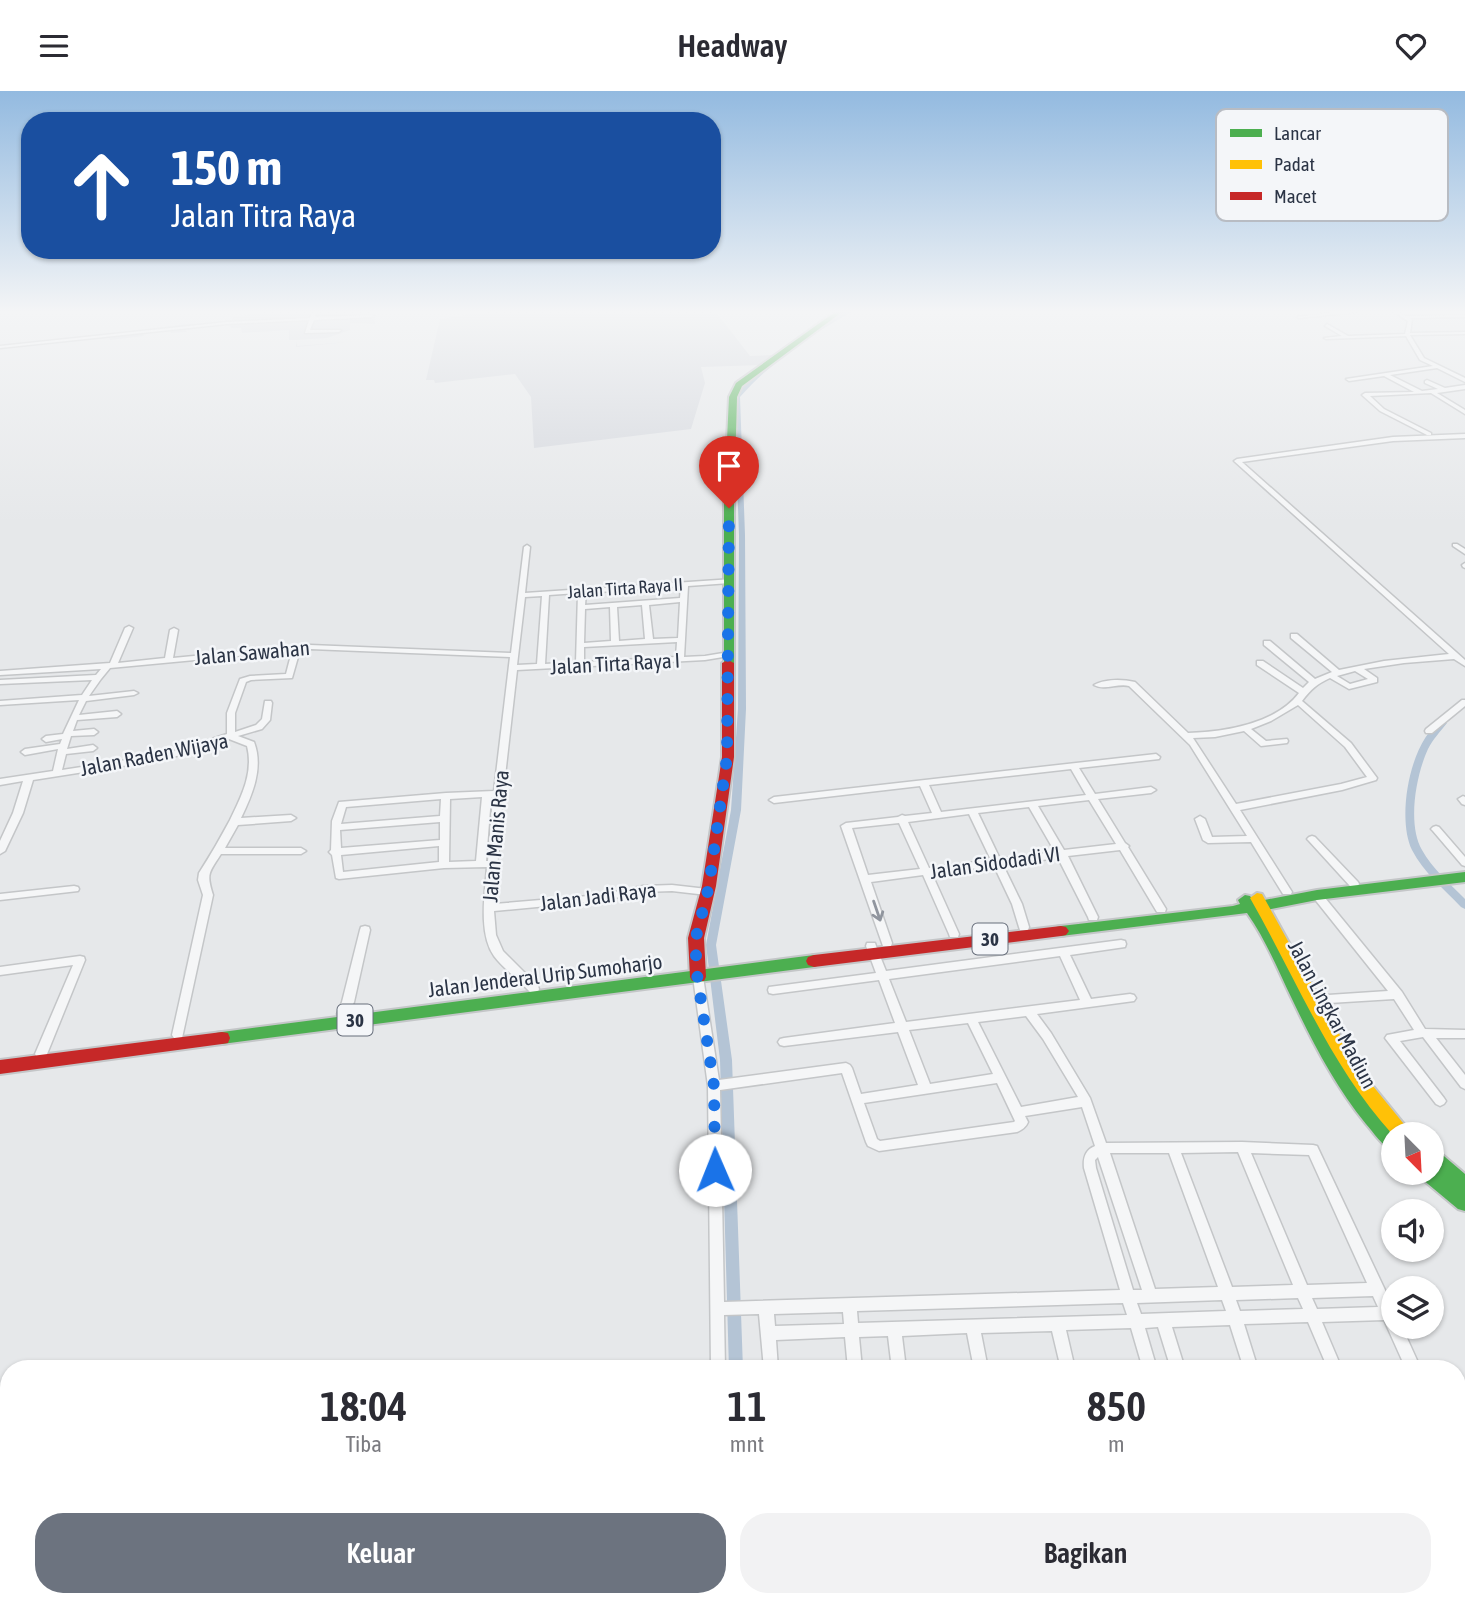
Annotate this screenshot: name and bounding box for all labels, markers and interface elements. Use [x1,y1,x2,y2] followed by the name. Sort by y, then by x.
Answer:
[35,27,73,65] icon: menu
[677,27,788,64] text: Headway
[1392,27,1430,65] icon: heart
[1216,109,1448,221] legend
[1274,122,1321,144] text: Lancar
[171,139,282,195] text: 150 m
[56,140,147,231] icon: ahead
[1274,153,1315,175] text: Padat
[1274,185,1317,207] text: Macet
[171,197,356,234] text: Jalan Titra Raya
[699,436,759,508] pin
[710,447,748,485] icon: arrive
[566,573,684,603] street label: Jalan Tirta Raya II
[193,635,311,669] street label: Jalan Sawahan
[550,648,680,678] street label: Jalan Tirta Raya I
[78,728,230,780] street label: Jalan Raden Wijaya
[477,769,513,903] street label: Jalan Manis Raya
[928,841,1062,883] street label: Jalan Sidodadi VI
[538,877,658,915] street label: Jalan Jadi Raya
[872,899,884,921] one-way arrow
[972,923,1007,954] road number: 30
[1284,936,1382,1092] street label: Jalan Lingkar Madiun
[426,949,664,1001] street label: Jalan Jenderal Urip Sumoharjo
[338,1005,372,1036] road number: 30
[1381,1122,1444,1185] north arrow
[1381,1122,1444,1339] map controls
[678,1133,752,1207] position arrow
[1381,1199,1444,1262] button: sound
[1381,1276,1444,1339] button: layers
[320,1382,407,1430] text: 18:04
[727,1382,767,1430] text: 11
[1087,1382,1146,1430] text: 850
[345,1431,382,1457] text: Tiba
[730,1431,764,1457] text: mnt
[1108,1431,1125,1457] text: m
[35,1513,726,1593] button: Keluar
[740,1513,1431,1593] button: Bagikan

